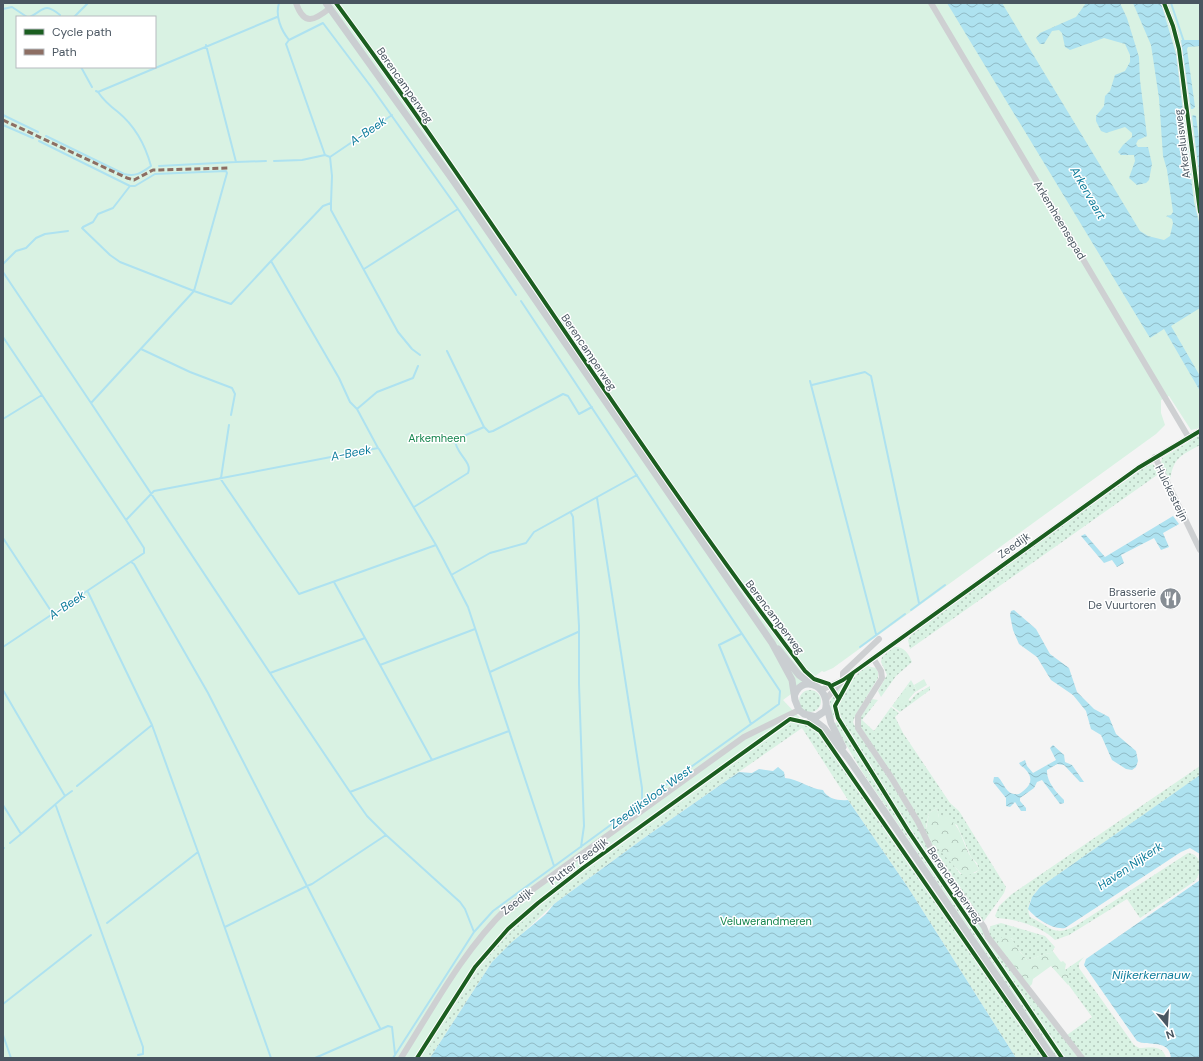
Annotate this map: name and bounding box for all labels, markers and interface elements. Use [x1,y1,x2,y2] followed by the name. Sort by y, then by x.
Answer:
[16,16,156,68] legend
[52,24,112,40] text: Cycle path
[52,44,77,60] text: Path
[374,44,436,126] street label: Berencamperweg
[1171,109,1193,179] street label: Arkersluisweg
[346,112,390,150] water label: A-Beek
[1066,163,1110,223] water label: Arkervaart
[1031,178,1089,262] street label: Arkemheensepad
[558,311,620,393] street label: Berencamperweg
[408,431,466,445] park label: Arkemheen
[328,441,373,465] water label: A-Beek
[1152,462,1192,524] street label: Hulckesteijn
[995,529,1033,561] street label: Zeedijk
[743,577,807,657] street label: Berencamperweg
[1088,585,1156,612] place label: Brasserie De Vuurtoren
[1158,585,1184,611] restaurant icon: Brasserie De Vuurtoren
[45,586,89,624] water label: A-Beek
[606,761,696,833] water label: Zeedijksloot West
[546,834,611,888] street label: Putter Zeedijk
[1094,838,1166,894] water label: Haven Nijkerk
[924,844,986,926] street label: Berencamperweg
[498,884,536,918] street label: Zeedijk
[720,914,812,928] park label: Veluwerandmeren
[1112,967,1191,983] water label: Nijkerkernauw
[1147,1005,1187,1045] north arrow
[1164,1027,1176,1042] text: N

